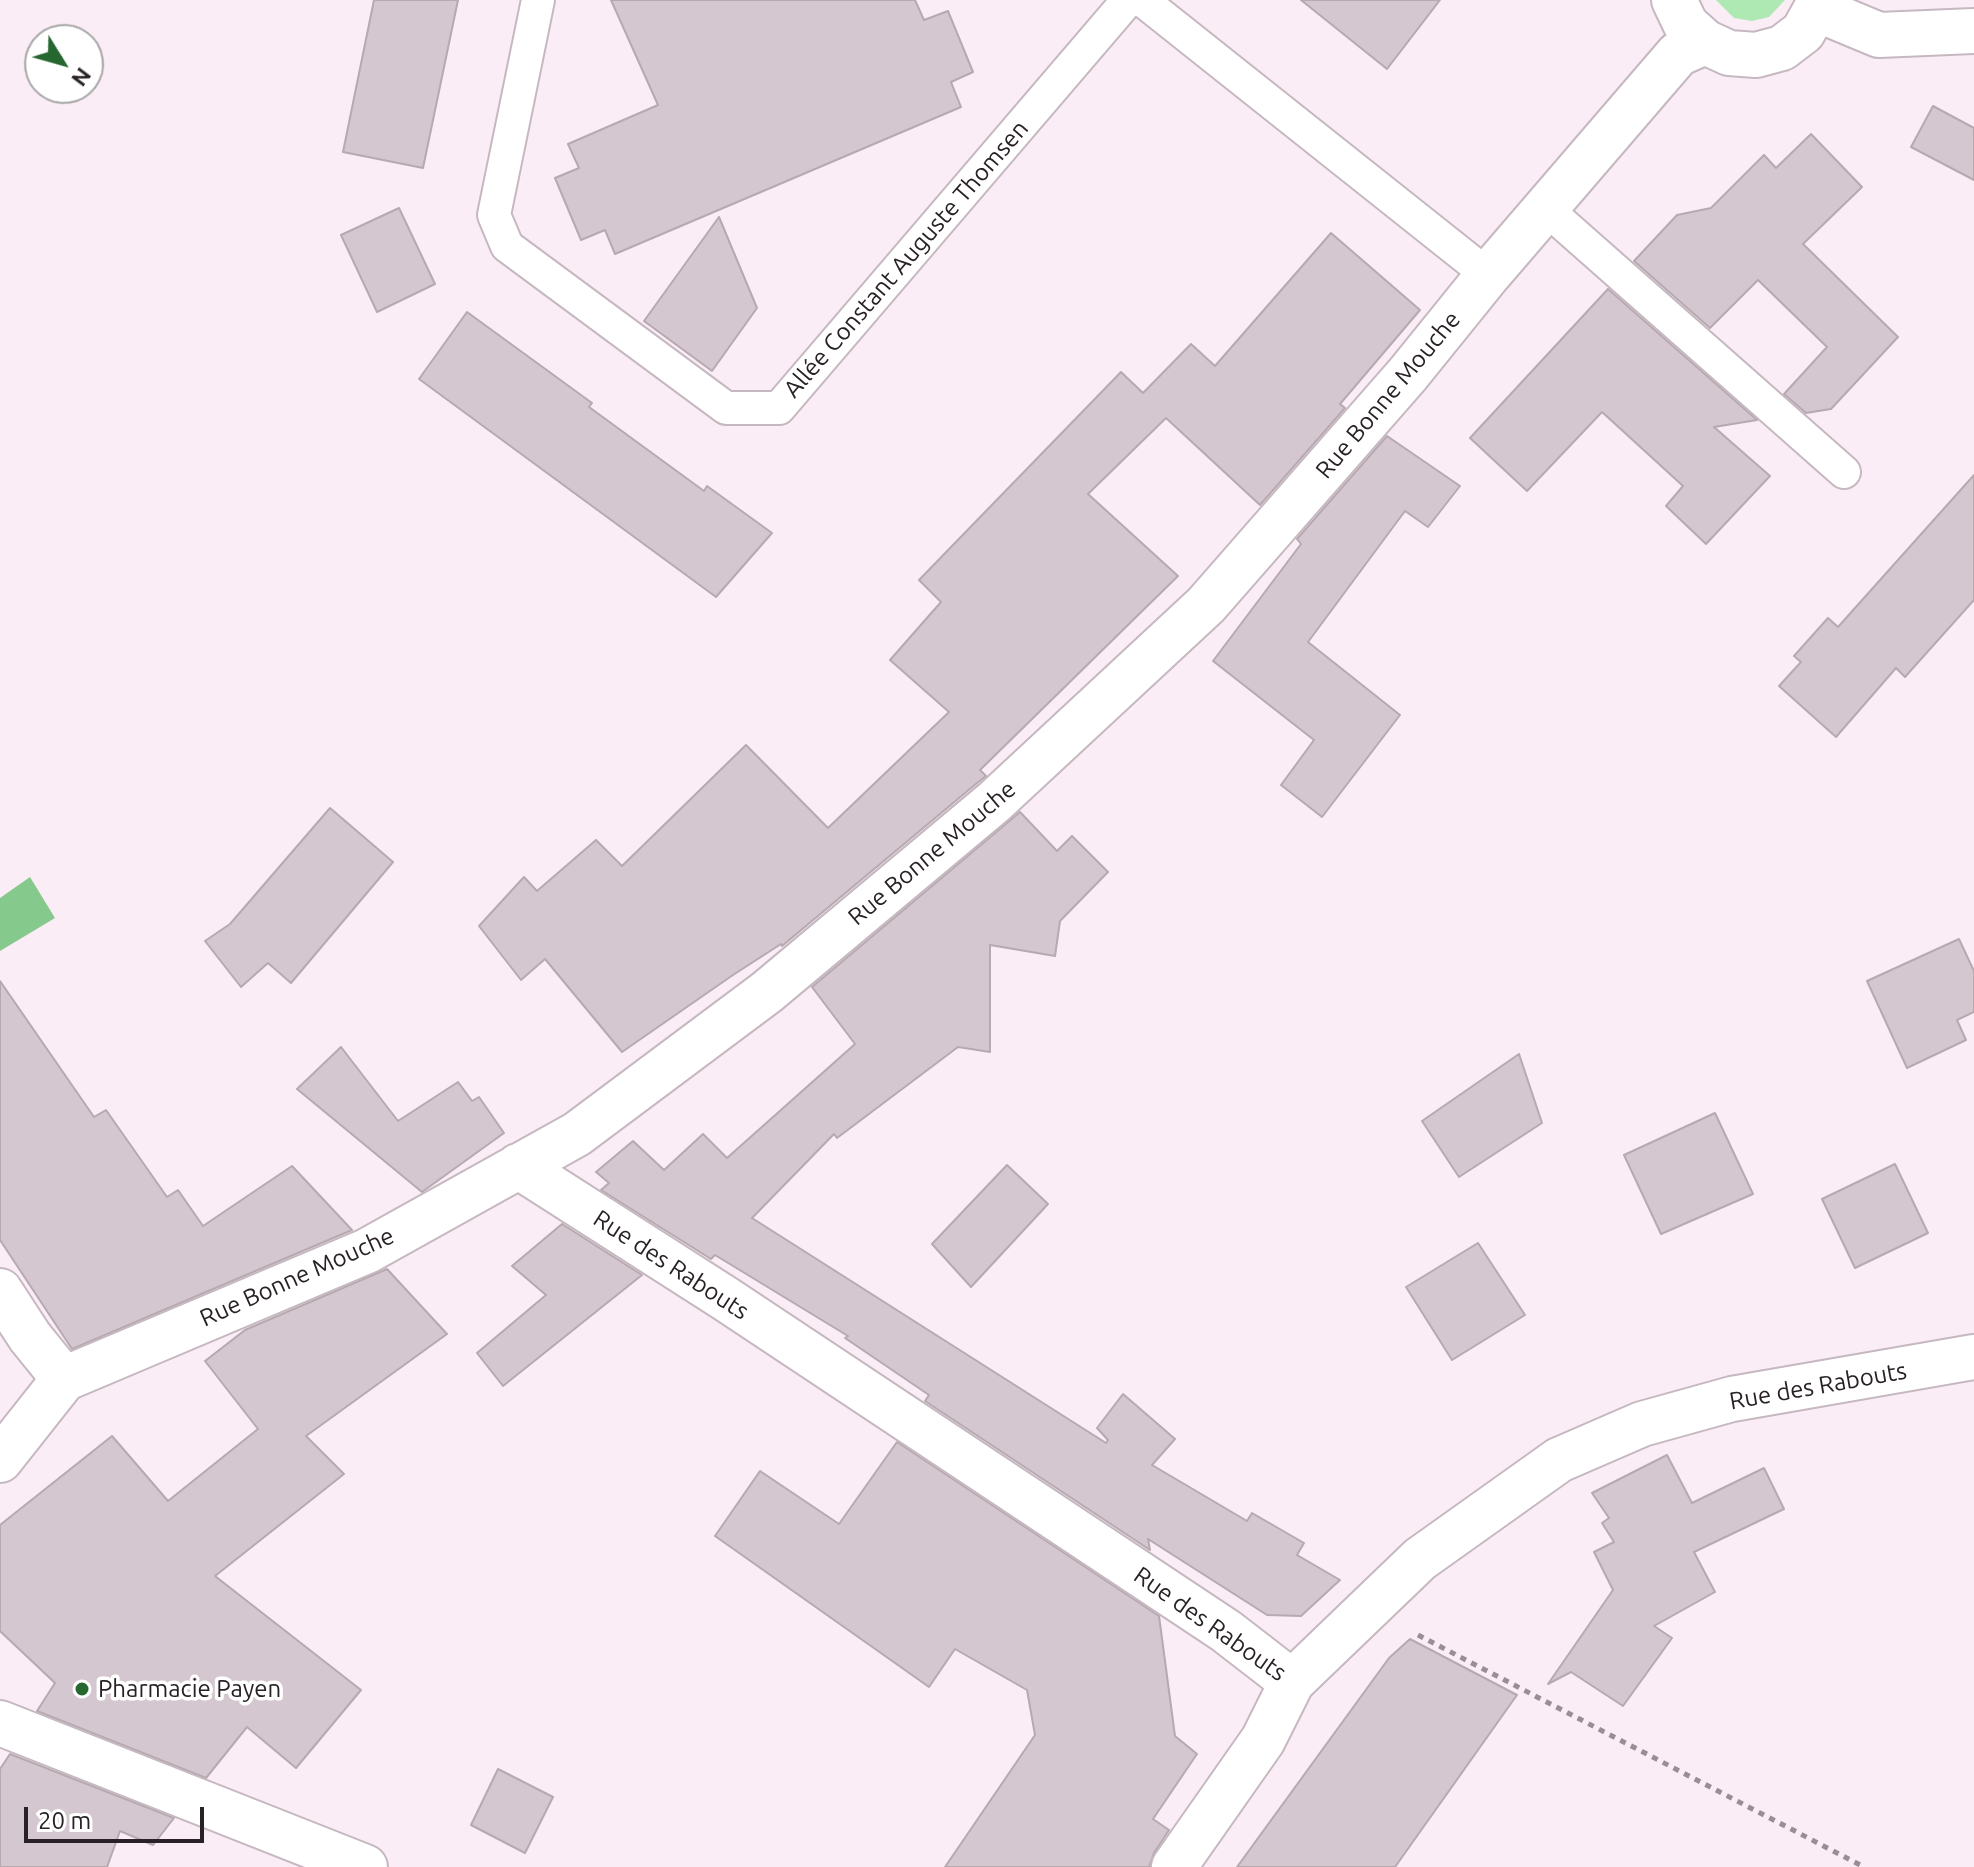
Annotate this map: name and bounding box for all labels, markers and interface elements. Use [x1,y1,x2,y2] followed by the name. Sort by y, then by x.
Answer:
[24,24,104,104] north arrow
[67,63,97,92] text: N
[778,115,1034,403] street label: Allée Constant Auguste Thomsen
[1310,305,1466,485] street label: Rue Bonne Mouche
[842,775,1022,931] street label: Rue Bonne Mouche
[588,1204,754,1326] street label: Rue des Rabouts
[195,1221,399,1333] street label: Rue Bonne Mouche
[1727,1356,1909,1416] street label: Rue des Rabouts
[1128,1561,1292,1687] street label: Rue des Rabouts
[98,1675,281,1703] place label: Pharmacie Payen
[73,1680,91,1698] marker: Pharmacie Payen
[28,1791,208,1841] scale bar
[38,1807,91,1834] text: 20 m

